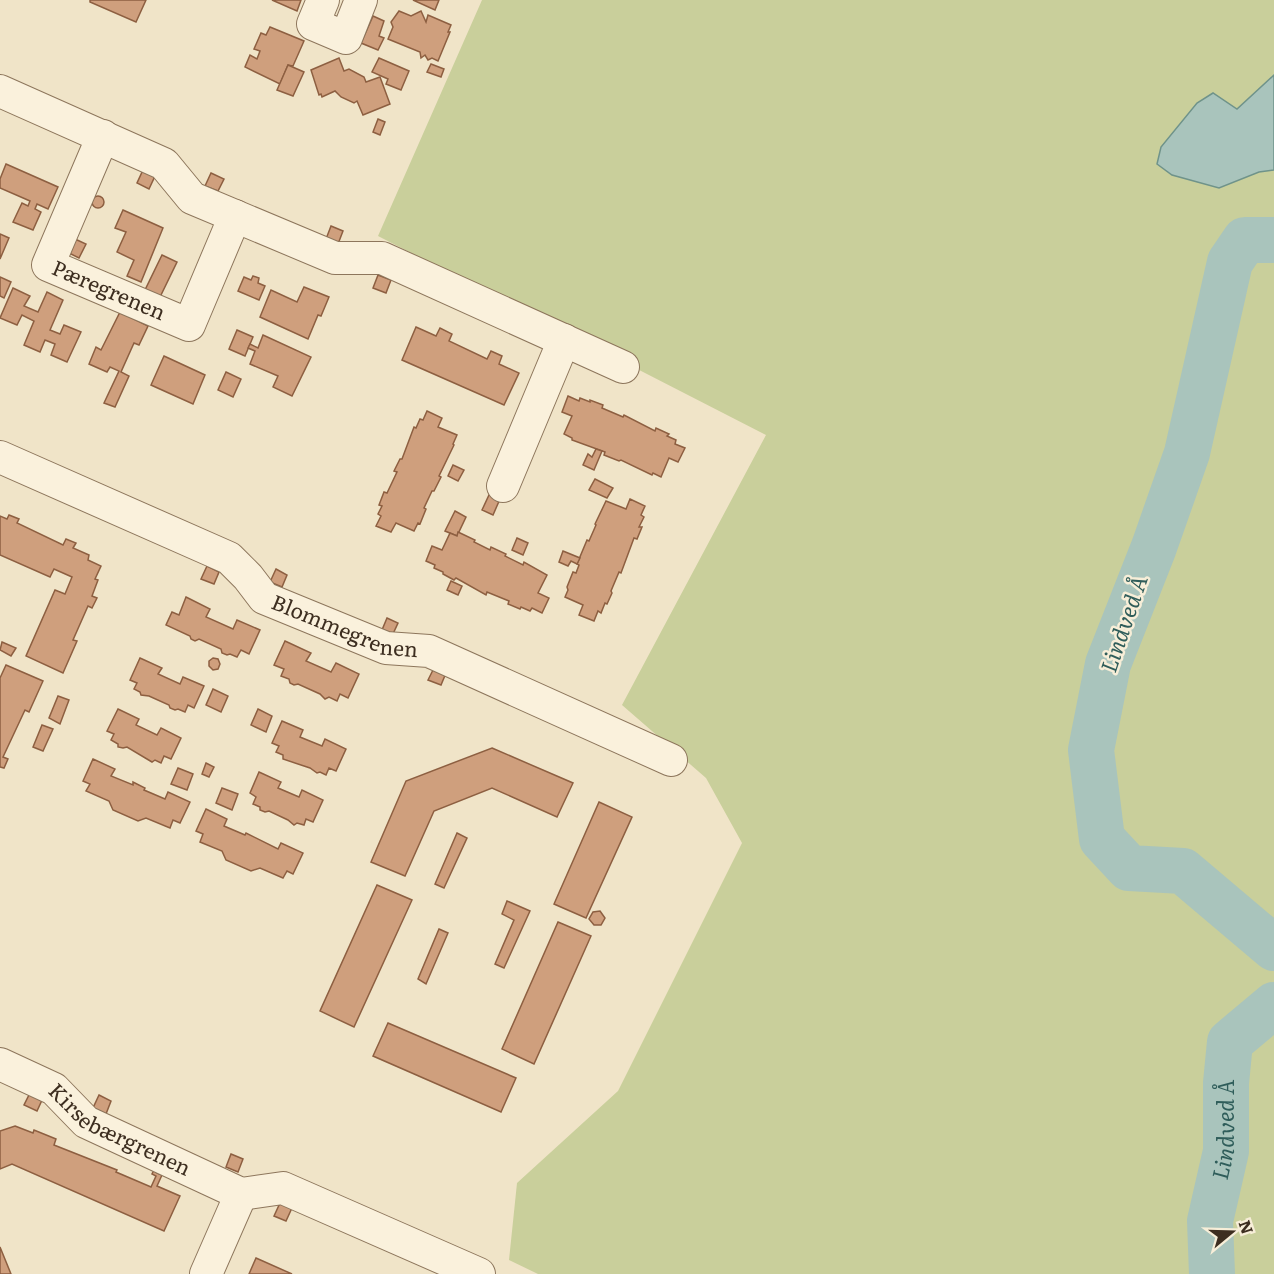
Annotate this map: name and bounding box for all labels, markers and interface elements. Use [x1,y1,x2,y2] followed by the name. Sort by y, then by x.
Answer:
[48,251,171,326] street label: Pæregrenen
[1091,570,1155,676] water label: Lindved Å
[267,585,419,663] street label: Blommegrenen
[43,1074,197,1182] street label: Kirsebærgrenen
[1202,1079,1241,1183] water label: Lindved Å
[1202,1202,1262,1262] north arrow
[1234,1217,1261,1237] text: N

